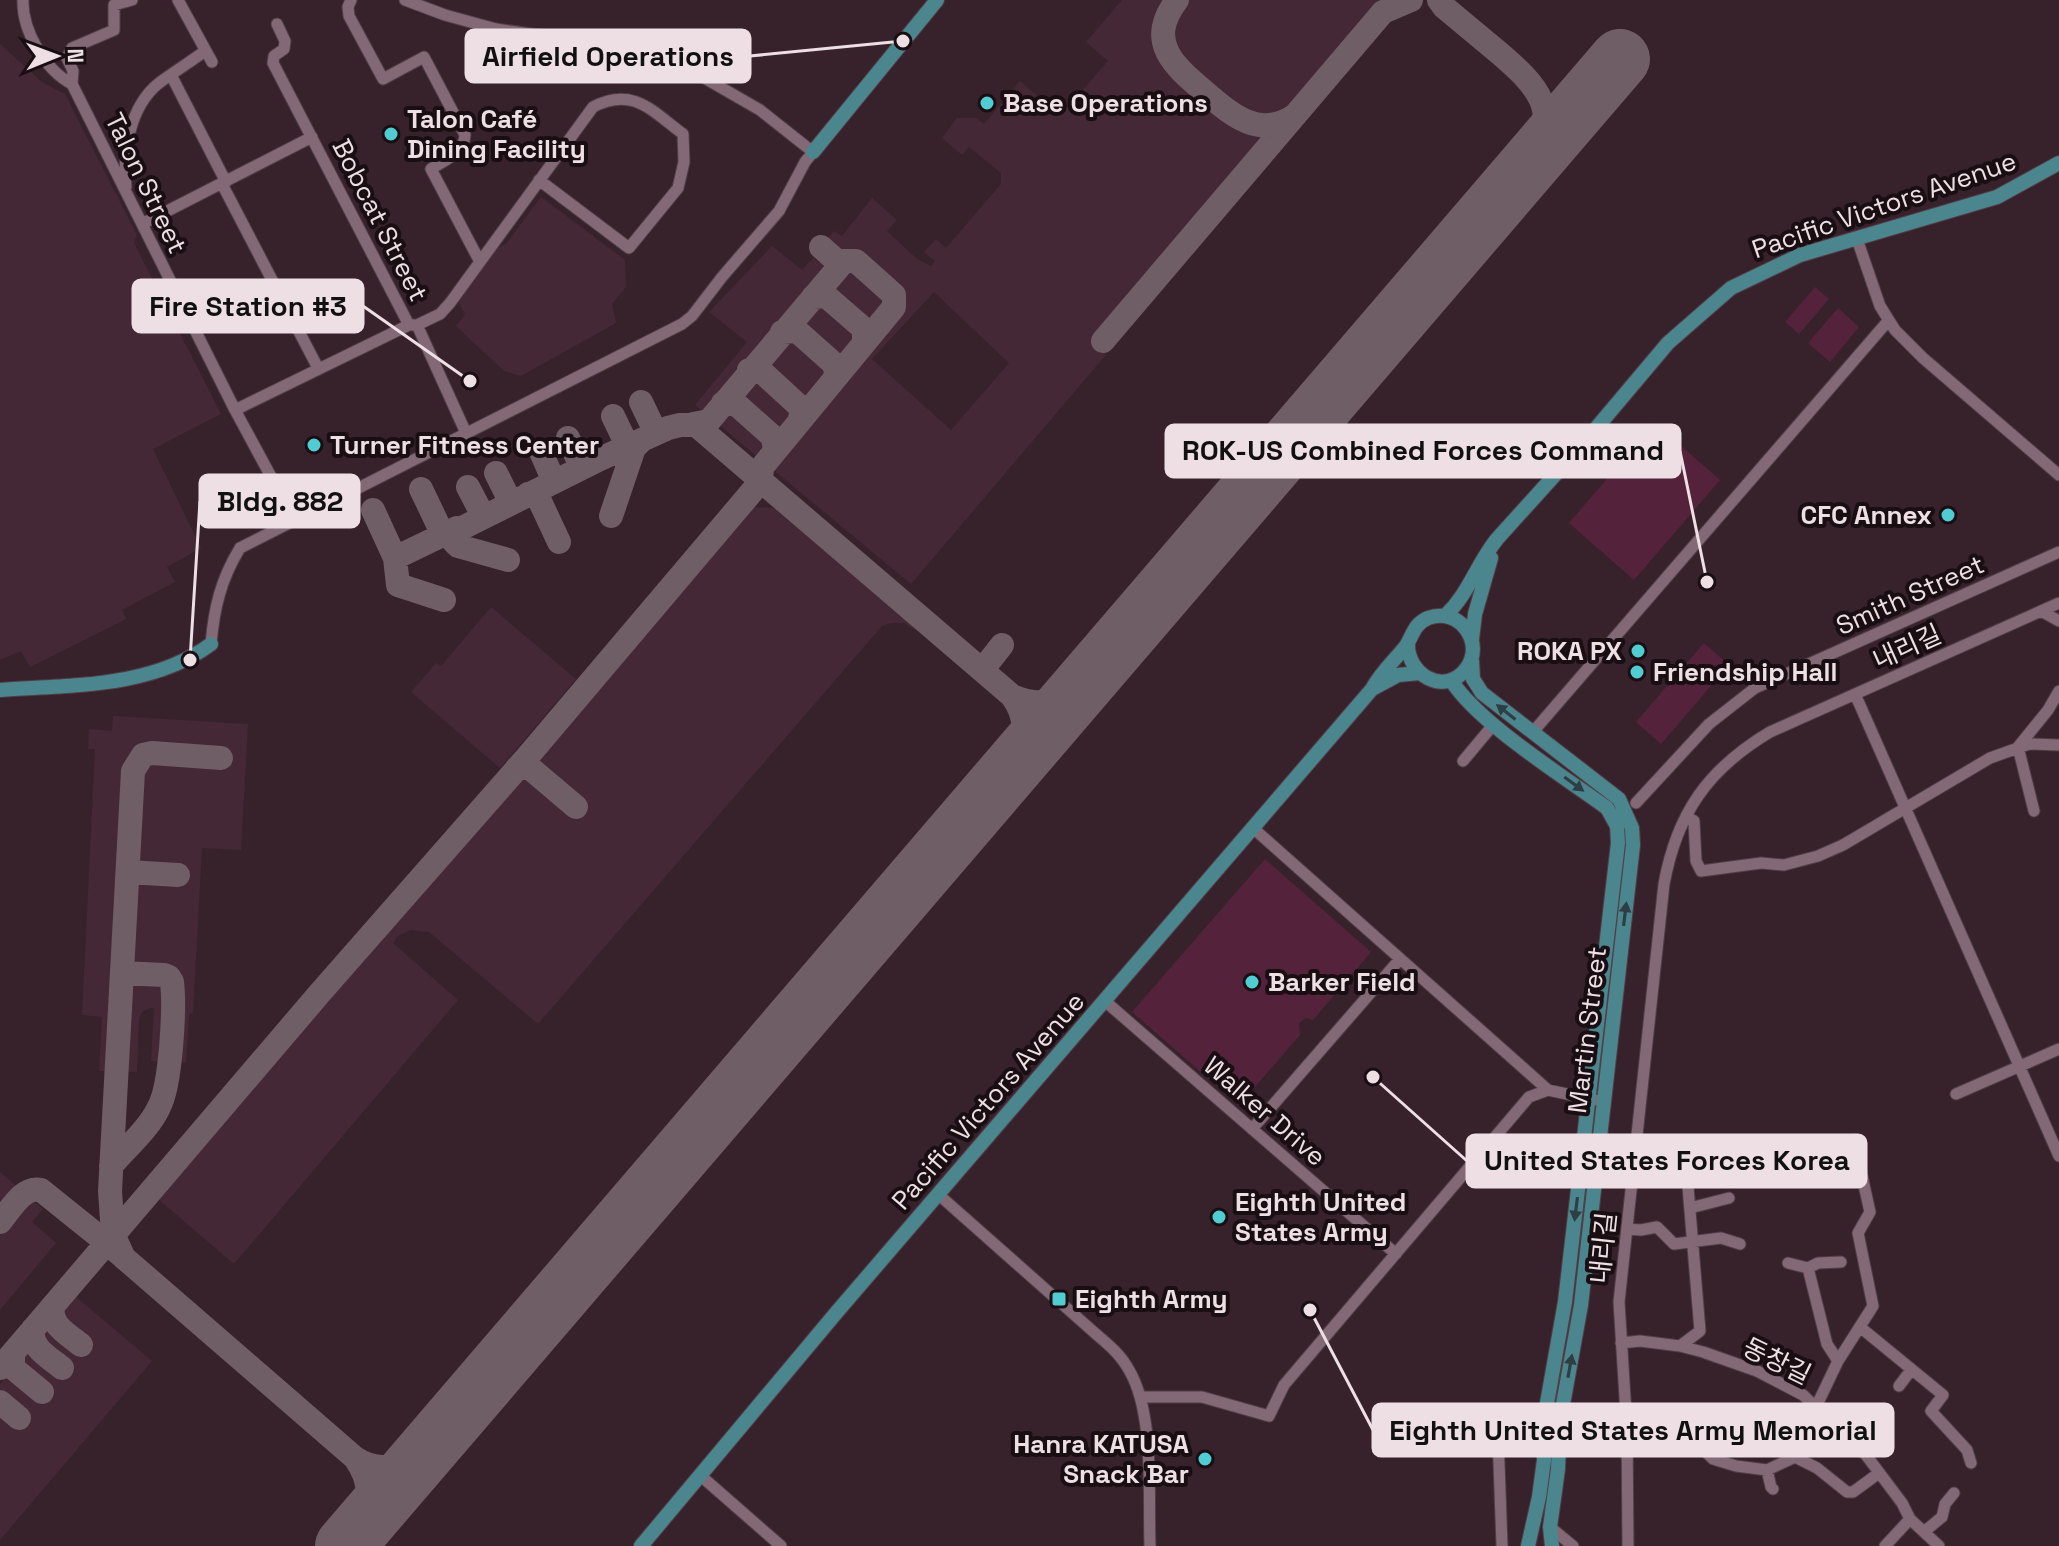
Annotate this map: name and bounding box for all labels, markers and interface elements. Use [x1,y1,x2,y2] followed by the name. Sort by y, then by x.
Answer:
[16,16,96,96] north arrow
[466,30,750,82] callout: Airfield Operations
[482,38,734,74] text: Airfield Operations
[62,48,90,63] text: N
[1003,86,1208,120] place label: Base Operations
[978,94,996,112] marker: Base Operations
[407,102,586,166] place label: Talon Café Dining Facility
[97,107,195,259] street label: Talon Street
[382,125,400,143] marker: Talon Café Dining Facility
[325,133,435,307] street label: Bobcat Street
[1747,144,2021,266] street label: Pacific Victors Avenue
[133,280,363,332] callout: Fire Station #3
[149,288,347,324] text: Fire Station #3
[1166,425,1680,477] callout: ROK-US Combined Forces Command
[330,428,599,462] place label: Turner Fitness Center
[1182,432,1664,468] text: ROK-US Combined Forces Command
[305,436,323,454] marker: Turner Fitness Center
[200,475,359,527] callout: Bldg. 882
[217,483,343,519] text: Bldg. 882
[1800,498,1932,532] place label: CFC Annex
[1939,506,1957,524] marker: CFC Annex
[1831,547,1989,643] street label: Smith Street
[1867,617,1947,677] street label: 내리길
[1517,634,1622,668] place label: ROKA PX
[1629,642,1647,660] marker: ROKA PX
[1653,655,1837,689] place label: Friendship Hall
[1628,663,1646,681] marker: Friendship Hall
[1496,705,1516,721] one-way arrow
[1564,775,1585,791] one-way arrow
[1618,901,1631,926] one-way arrow
[1560,945,1614,1115] street label: Martin Street
[1268,965,1416,999] place label: Barker Field
[1243,973,1261,991] marker: Barker Field
[884,985,1092,1217] street label: Pacific Victors Avenue
[1197,1049,1333,1173] street label: Walker Drive
[1467,1135,1866,1187] callout: United States Forces Korea
[1484,1142,1850,1178] text: United States Forces Korea
[1235,1185,1406,1249] place label: Eighth United States Army
[1569,1197,1582,1222] one-way arrow
[1210,1208,1228,1226] marker: Eighth United States Army
[1582,1211,1624,1285] street label: 내리길
[1075,1282,1228,1316] place label: Eighth Army
[1050,1290,1068,1308] marker: Eighth Army
[1737,1330,1817,1392] street label: 동창길
[1565,1354,1577,1379] one-way arrow
[1373,1404,1893,1456] callout: Eighth United States Army Memorial
[1389,1412,1877,1448] text: Eighth United States Army Memorial
[1013,1427,1190,1491] place label: Hanra KATUSA Snack Bar
[1196,1450,1214,1468] marker: Hanra KATUSA Snack Bar

